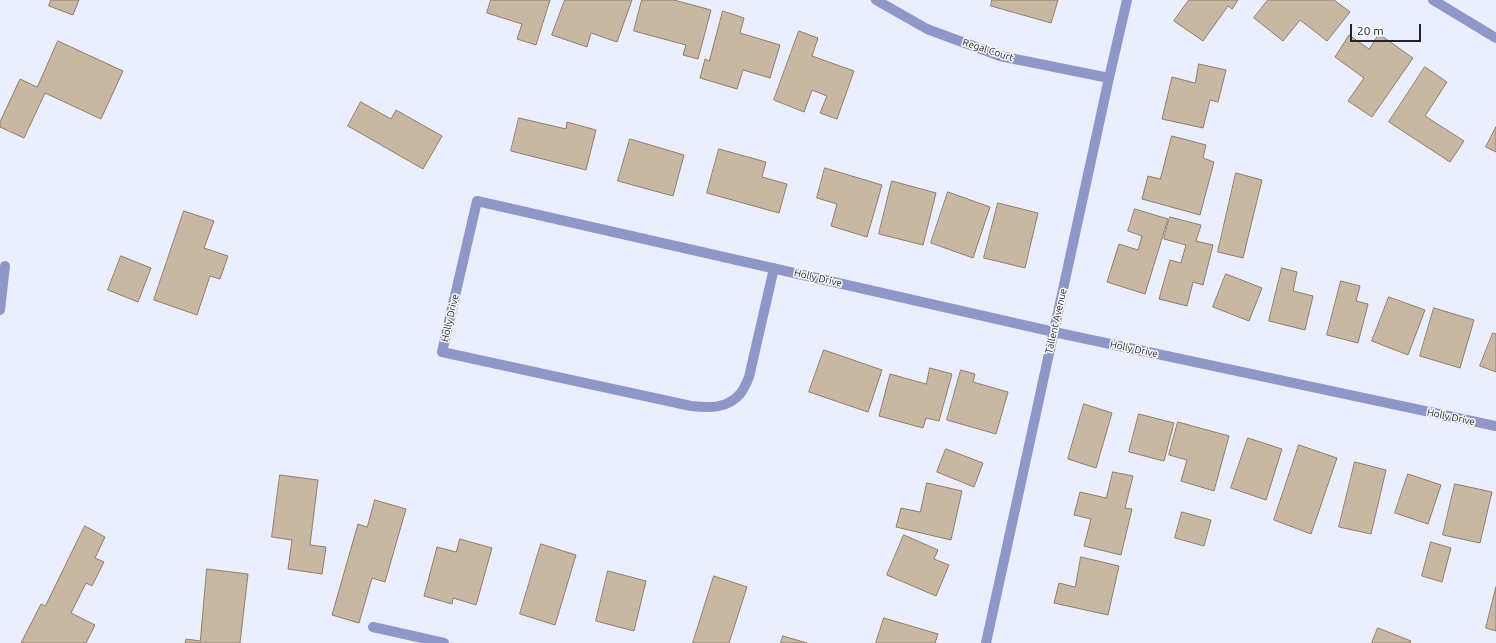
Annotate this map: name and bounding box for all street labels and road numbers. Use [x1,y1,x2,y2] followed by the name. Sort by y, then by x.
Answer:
[961,36,1015,64] street label: Regal Court
[793,267,843,289] street label: Holly Drive
[1043,287,1069,355] street label: Tallent Avenue
[439,293,461,343] street label: Holly Drive
[1109,338,1159,360] street label: Holly Drive
[1426,406,1476,428] street label: Holly Drive

